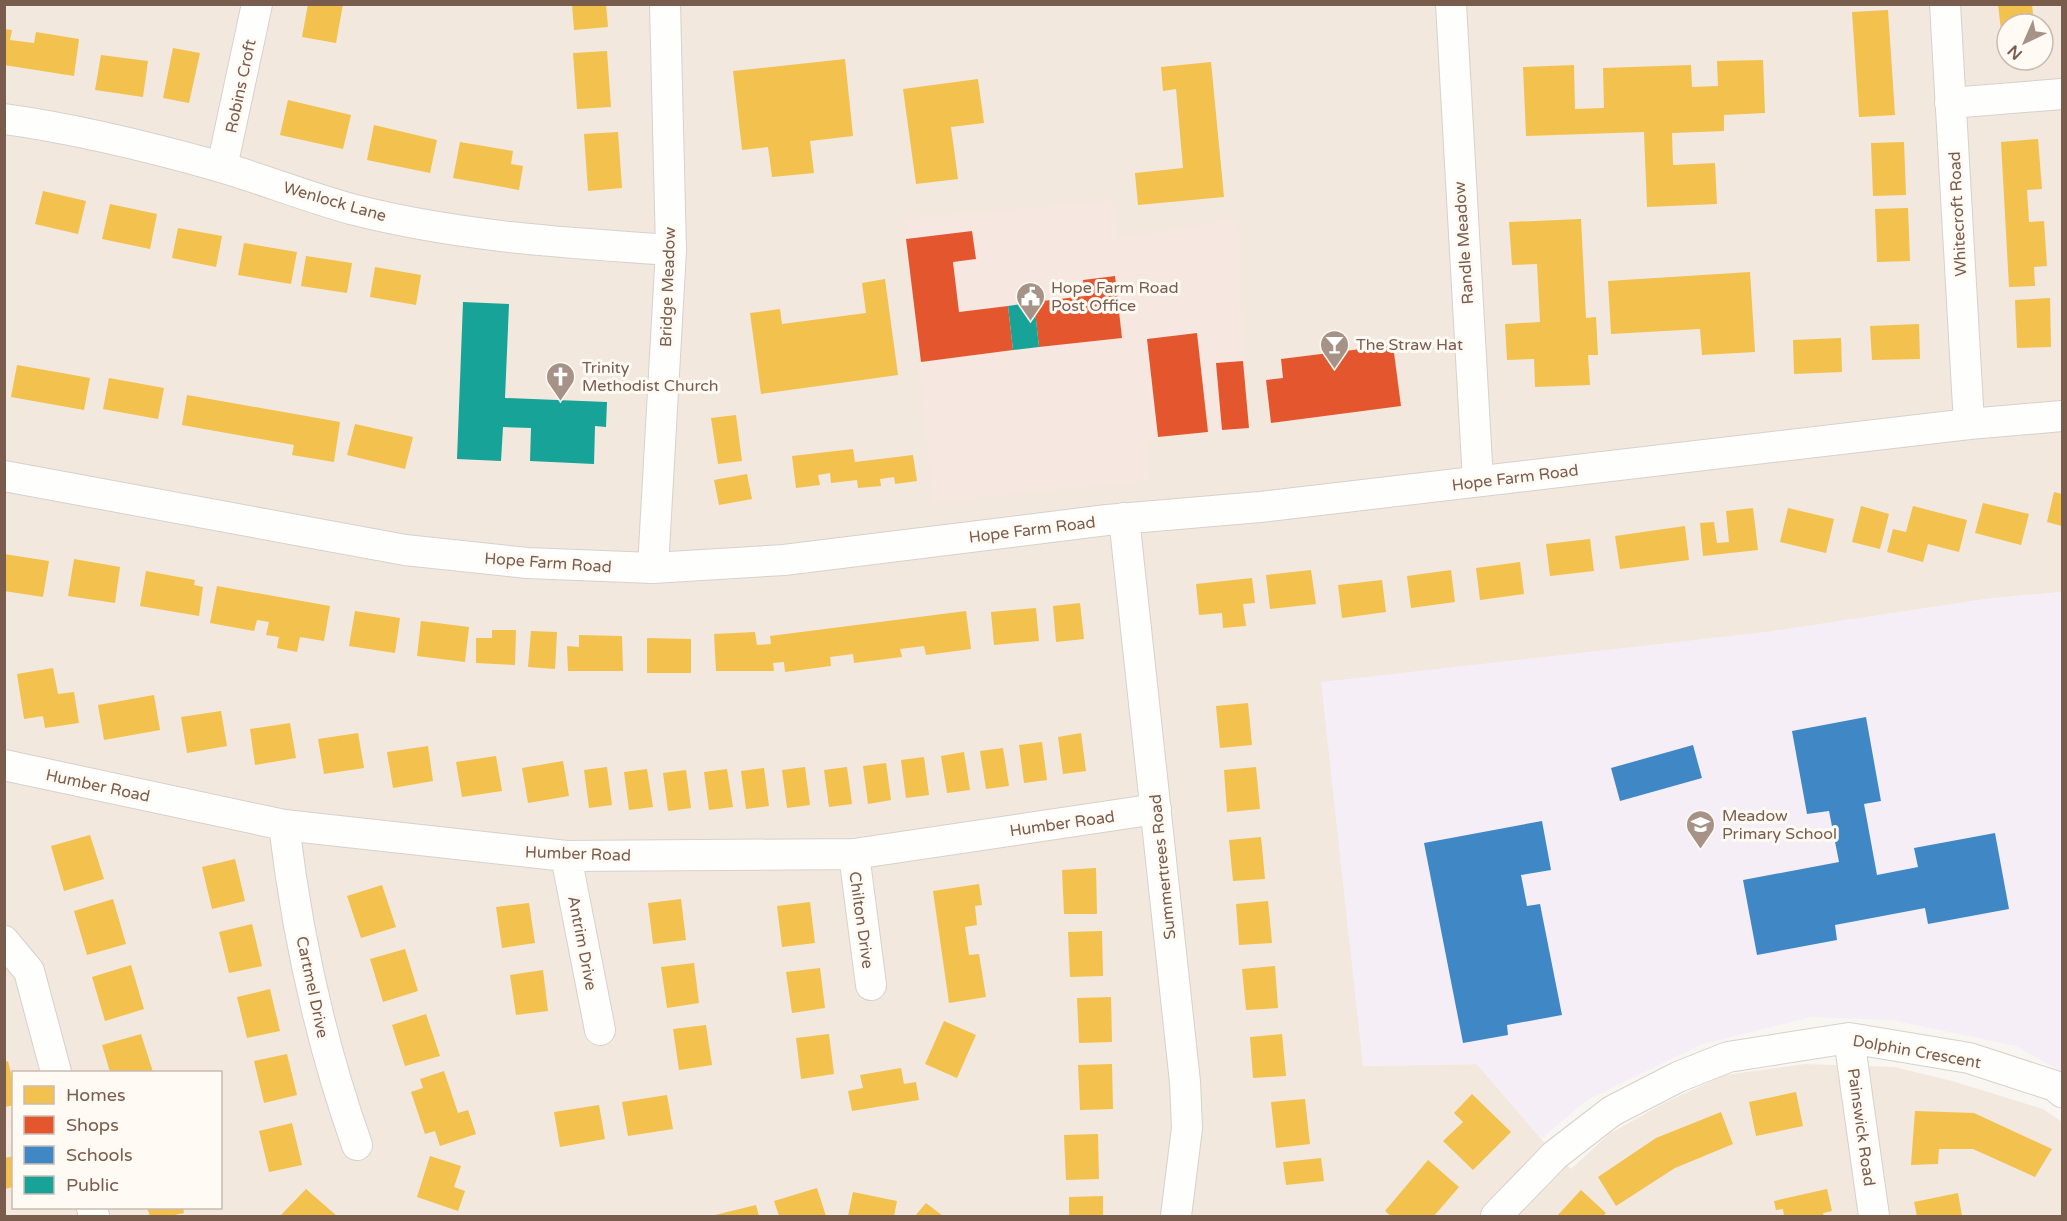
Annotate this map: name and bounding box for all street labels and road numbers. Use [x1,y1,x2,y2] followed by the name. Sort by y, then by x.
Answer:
[221,37,261,135] street label: Robins Croft
[1945,151,1971,277] street label: Whitecroft Road
[281,178,389,226] street label: Wenlock Lane
[1450,181,1478,305] street label: Randle Meadow
[656,226,680,347] street label: Bridge Meadow
[1451,460,1580,496] street label: Hope Farm Road
[968,512,1097,548] street label: Hope Farm Road
[484,549,612,577] street label: Hope Farm Road
[44,765,152,807] street label: Humber Road
[1145,793,1181,941] street label: Summertrees Road
[1008,807,1116,841] street label: Humber Road
[525,842,631,866] street label: Humber Road
[844,870,878,970] street label: Chilton Drive
[563,894,601,992] street label: Antrim Drive
[291,934,333,1040] street label: Cartmel Drive
[1851,1031,1983,1073] street label: Dolphin Crescent
[1843,1067,1879,1187] street label: Painswick Road

